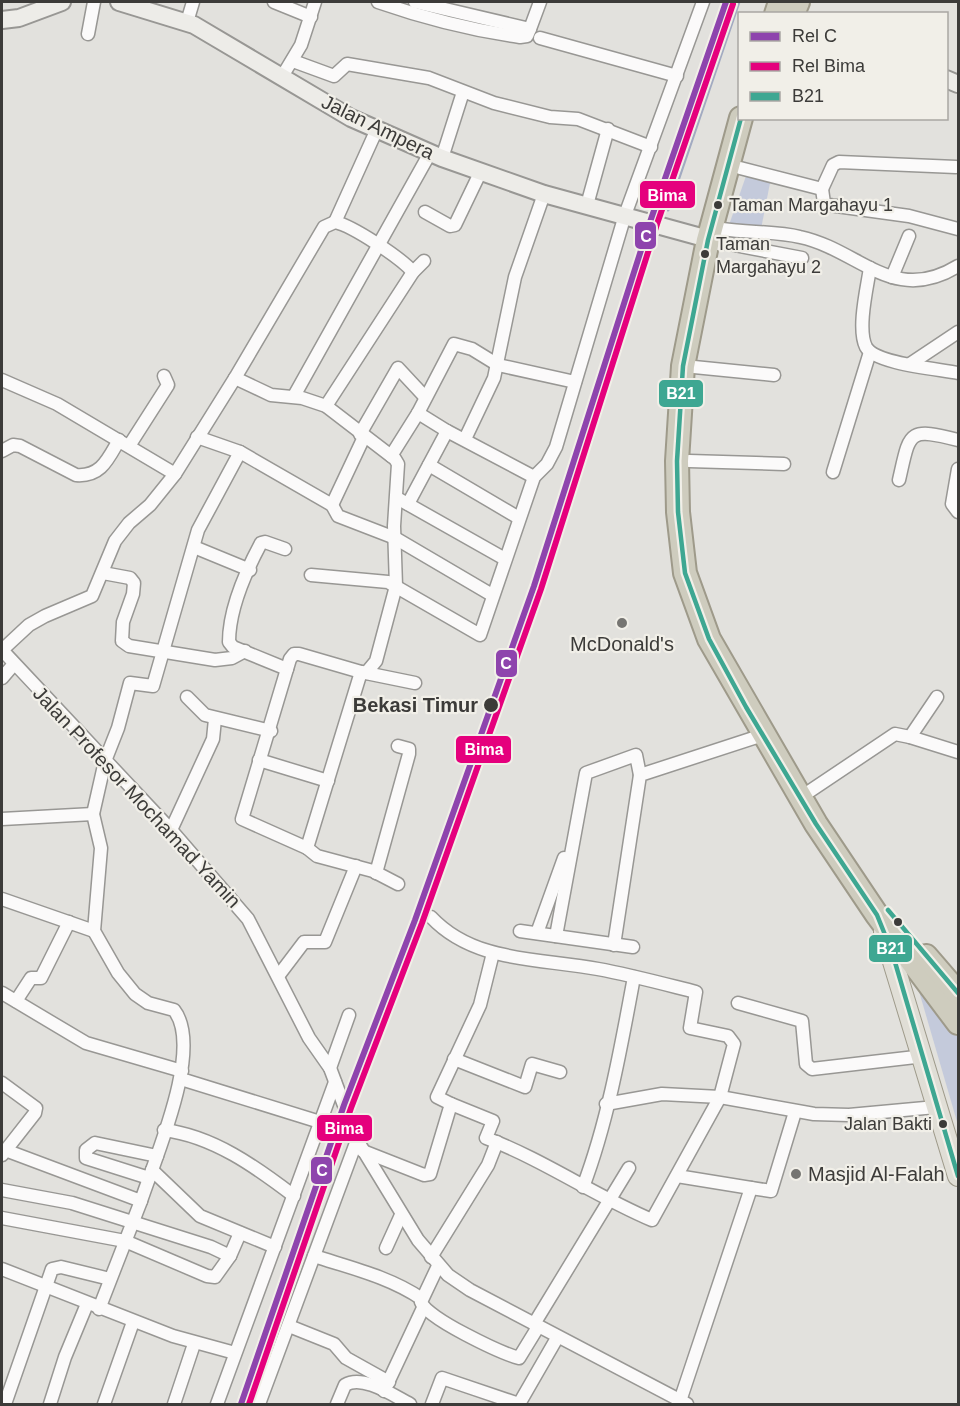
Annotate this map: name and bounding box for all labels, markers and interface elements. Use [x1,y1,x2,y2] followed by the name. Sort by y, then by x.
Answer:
[738,12,948,120] legend
[792,26,837,46] text: Rel C
[792,56,866,76] text: Rel Bima
[792,86,824,106] text: B21
[318,90,439,164] street label: Jalan Ampera
[639,180,696,209] line badge: Bima
[647,187,687,204] text: Bima
[729,195,893,215] place label: Taman Margahayu 1
[712,199,724,211] marker: Taman Margahayu 1
[634,221,657,250] line badge: C
[640,228,652,245] text: C
[716,234,821,277] place label: Taman Margahayu 2
[699,248,711,260] marker: Taman Margahayu 2
[658,379,704,408] line badge: B21
[666,385,696,402] text: B21
[615,616,629,630] marker: McDonald's
[570,633,674,655] place label: McDonald's
[495,649,518,678] line badge: C
[500,655,512,672] text: C
[29,682,245,912] street label: Jalan Profesor Mochamad Yamin
[353,694,478,716] place label: Bekasi Timur
[482,696,500,714] marker: Bekasi Timur
[455,735,512,764] line badge: Bima
[464,741,504,758] text: Bima
[892,916,904,928] unlabelled marker
[868,934,913,963] line badge: B21
[876,940,906,957] text: B21
[316,1114,373,1142] line badge: Bima
[844,1114,932,1134] place label: Jalan Bakti
[937,1118,949,1130] marker: Jalan Bakti
[324,1120,364,1137] text: Bima
[310,1156,333,1185] line badge: C
[316,1162,328,1179] text: C
[808,1163,945,1185] place label: Masjid Al-Falah
[789,1167,803,1181] marker: Masjid Al-Falah

